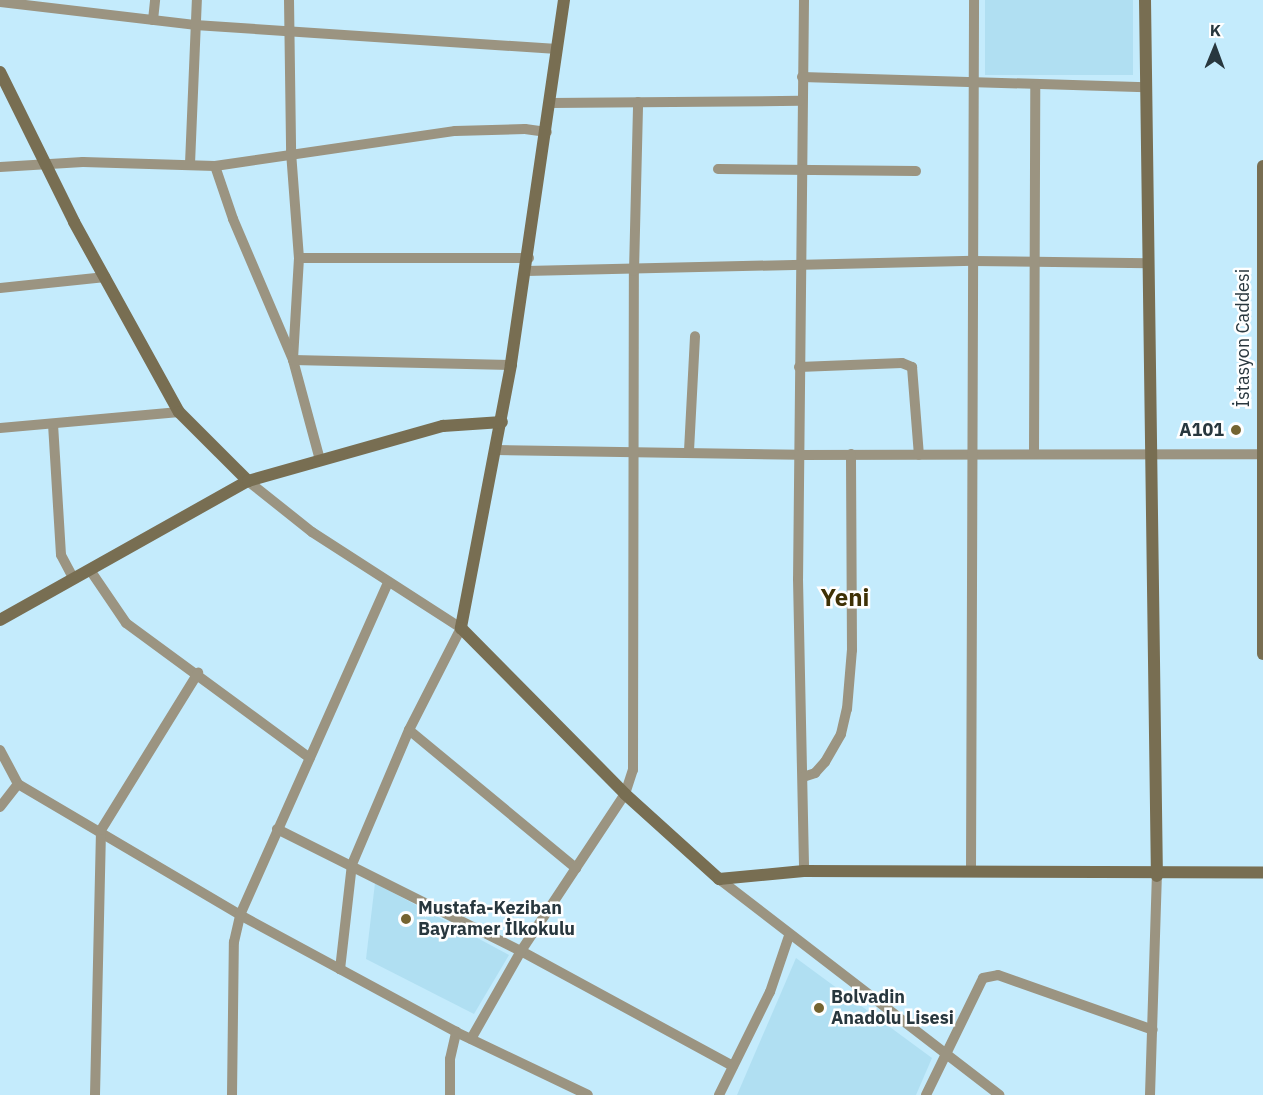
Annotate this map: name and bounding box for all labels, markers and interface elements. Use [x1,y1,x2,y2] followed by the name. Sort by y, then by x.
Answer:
[1185,18,1245,78] north arrow
[1210,20,1221,40] text: K
[1232,269,1254,407] street label: İstasyon Caddesi
[1179,419,1224,441] place label: A101
[1229,423,1243,437] marker: A101
[821,584,869,612] district label: Yeni
[418,898,575,940] place label: Mustafa-Keziban Bayramer İlkokulu
[399,912,413,926] marker: Mustafa-Keziban Bayramer İlkokulu
[831,987,954,1030] place label: Bolvadin Anadolu Lisesi
[812,1001,826,1015] marker: Bolvadin Anadolu Lisesi

